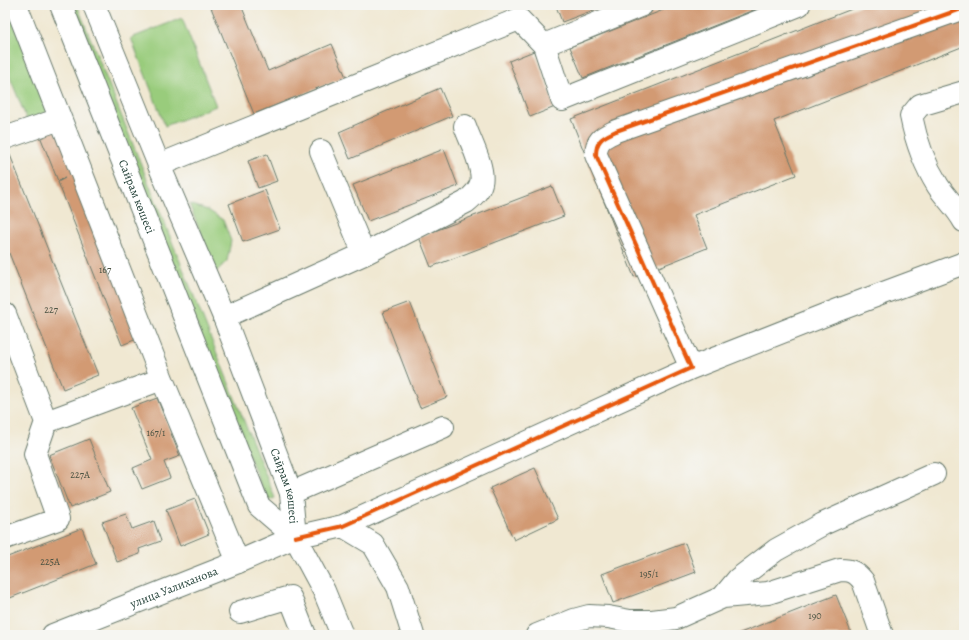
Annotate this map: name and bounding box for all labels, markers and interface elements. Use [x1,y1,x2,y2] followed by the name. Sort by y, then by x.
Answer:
[115,157,159,236] street label: Сайрам көшесі
[99,263,112,276] house number: 167
[44,303,59,316] house number: 227
[147,426,166,439] house number: 167/1
[267,446,302,524] street label: Сайрам көшесі
[70,468,90,481] house number: 227А
[40,555,60,568] house number: 225А
[127,563,221,612] street label: улица Уалиханова
[640,567,659,580] house number: 195/1
[808,609,822,622] house number: 190

